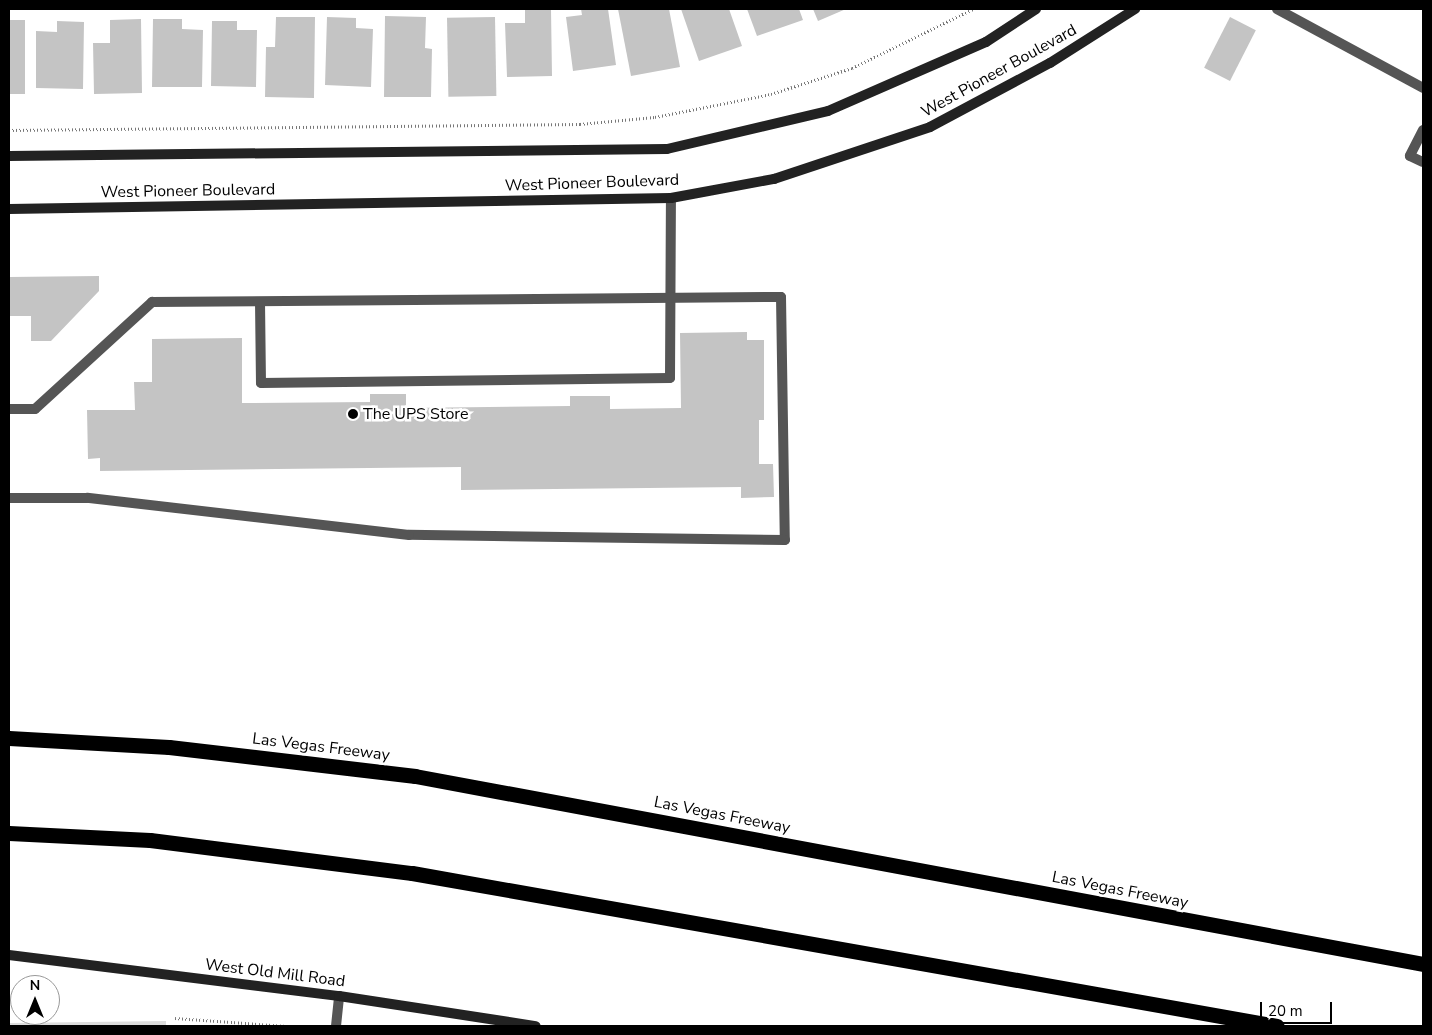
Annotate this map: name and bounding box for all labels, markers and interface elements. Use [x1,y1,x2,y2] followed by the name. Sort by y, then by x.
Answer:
[918,20,1080,122] street label: West Pioneer Boulevard
[504,170,680,196] street label: West Pioneer Boulevard
[101,180,275,202] street label: West Pioneer Boulevard
[363,404,468,424] place label: The UPS Store
[347,408,359,420] marker: The UPS Store
[251,729,391,765] street label: Las Vegas Freeway
[652,792,792,838] street label: Las Vegas Freeway
[1050,867,1190,913] street label: Las Vegas Freeway
[204,955,346,991] street label: West Old Mill Road
[10,975,60,1025] north arrow
[30,976,40,995] text: N
[1262,992,1334,1024] scale bar
[1268,1001,1303,1021] text: 20 m

